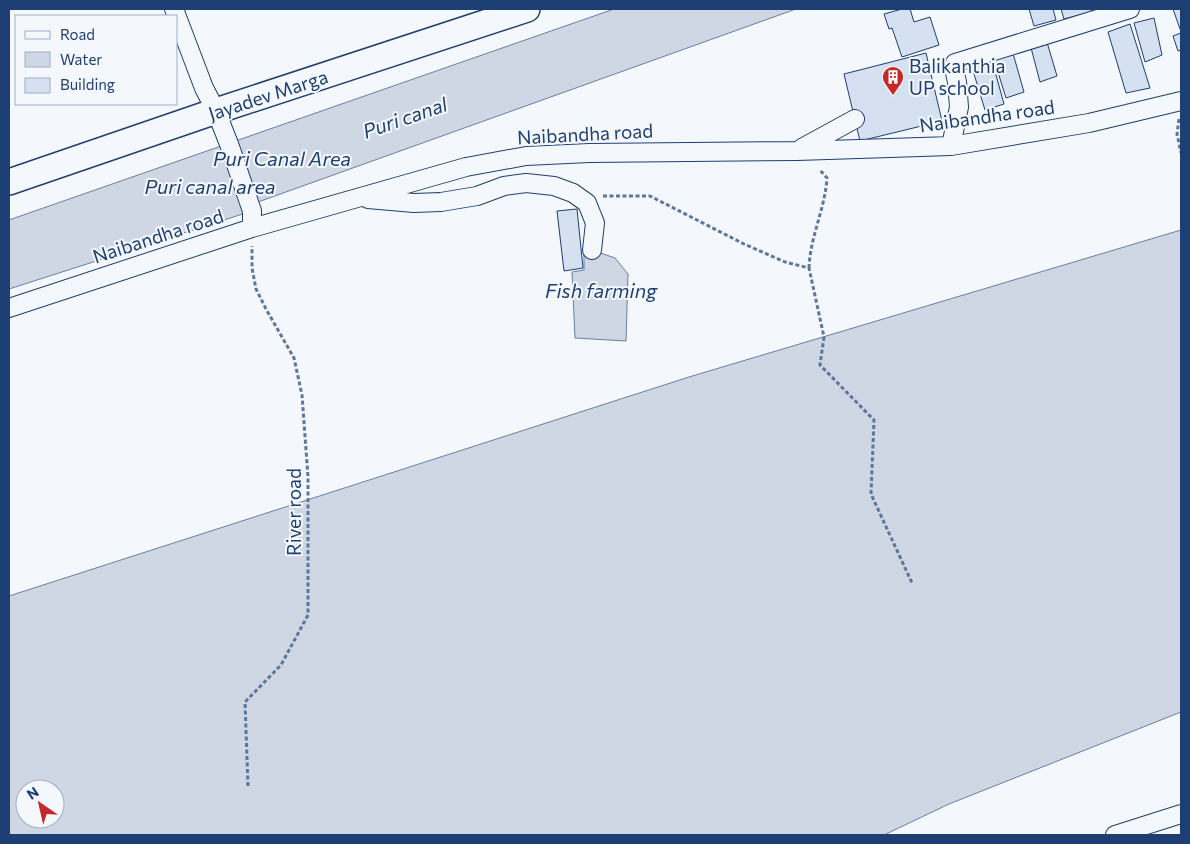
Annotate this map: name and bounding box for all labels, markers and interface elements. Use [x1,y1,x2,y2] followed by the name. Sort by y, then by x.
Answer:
[15,15,178,105] legend
[60,25,95,43] text: Road
[60,50,102,68] text: Water
[909,54,1006,99] place label: Balikanthia UP school
[205,64,331,125] street label: Jayadev Marga
[881,65,905,96] building icon: Balikanthia UP school
[60,75,115,93] text: Building
[359,91,451,143] water label: Puri canal
[918,95,1056,136] street label: Naibandha road
[516,118,654,149] street label: Naibandha road
[213,146,351,170] water label: Puri Canal Area
[145,174,275,198] water label: Puri canal area
[90,204,226,268] street label: Naibandha road
[545,278,658,302] water label: Fish farming
[282,468,305,556] street label: River road
[15,779,65,829] north arrow
[23,783,42,803] text: N

